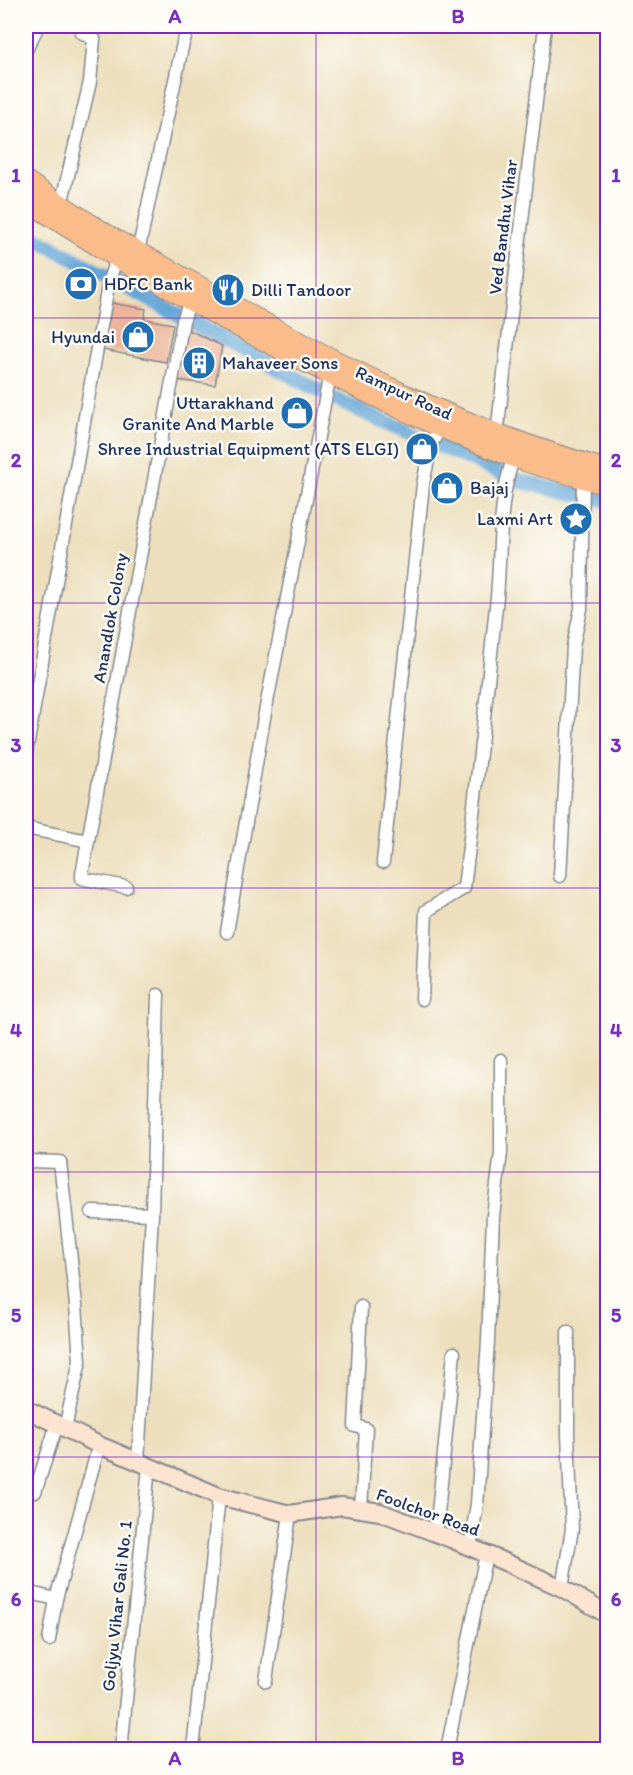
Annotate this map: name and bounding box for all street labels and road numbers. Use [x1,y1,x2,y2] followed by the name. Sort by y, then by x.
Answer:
[484,157,522,296] street label: Ved Bandhu Vihar
[352,361,456,425] street label: Rampur Road
[88,551,132,685] street label: Anandlok Colony
[373,1483,483,1541] street label: Foolchor Road
[97,1519,137,1693] street label: Goljyu Vihar Gali No. 1

